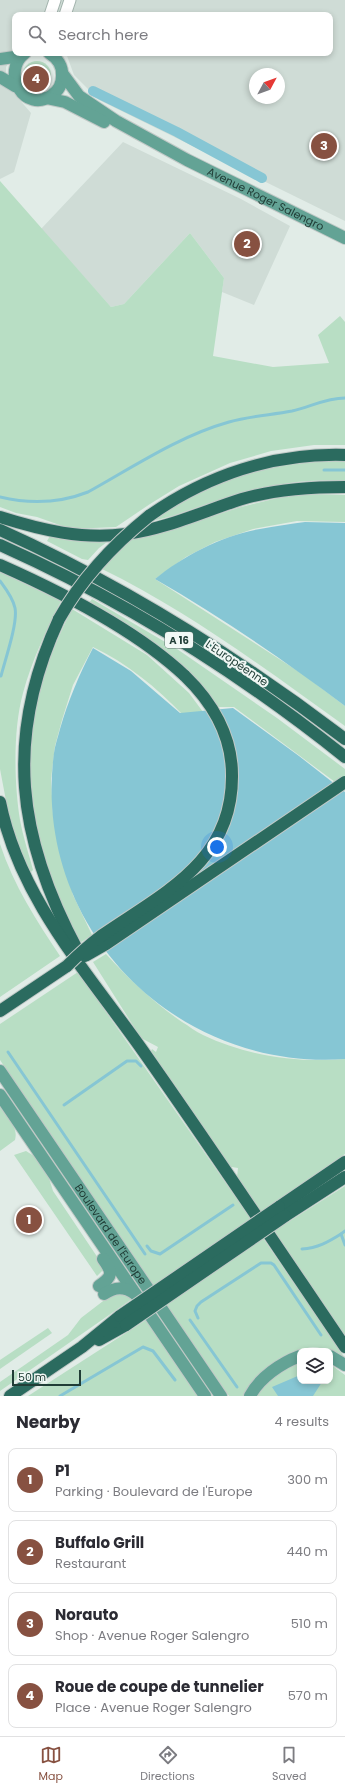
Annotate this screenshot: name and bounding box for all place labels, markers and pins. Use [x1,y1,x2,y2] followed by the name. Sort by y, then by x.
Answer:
[23,64,49,94] pin: 4
[311,131,337,161] pin: 3
[234,229,260,259] pin: 2
[16,1205,42,1235] pin: 1

